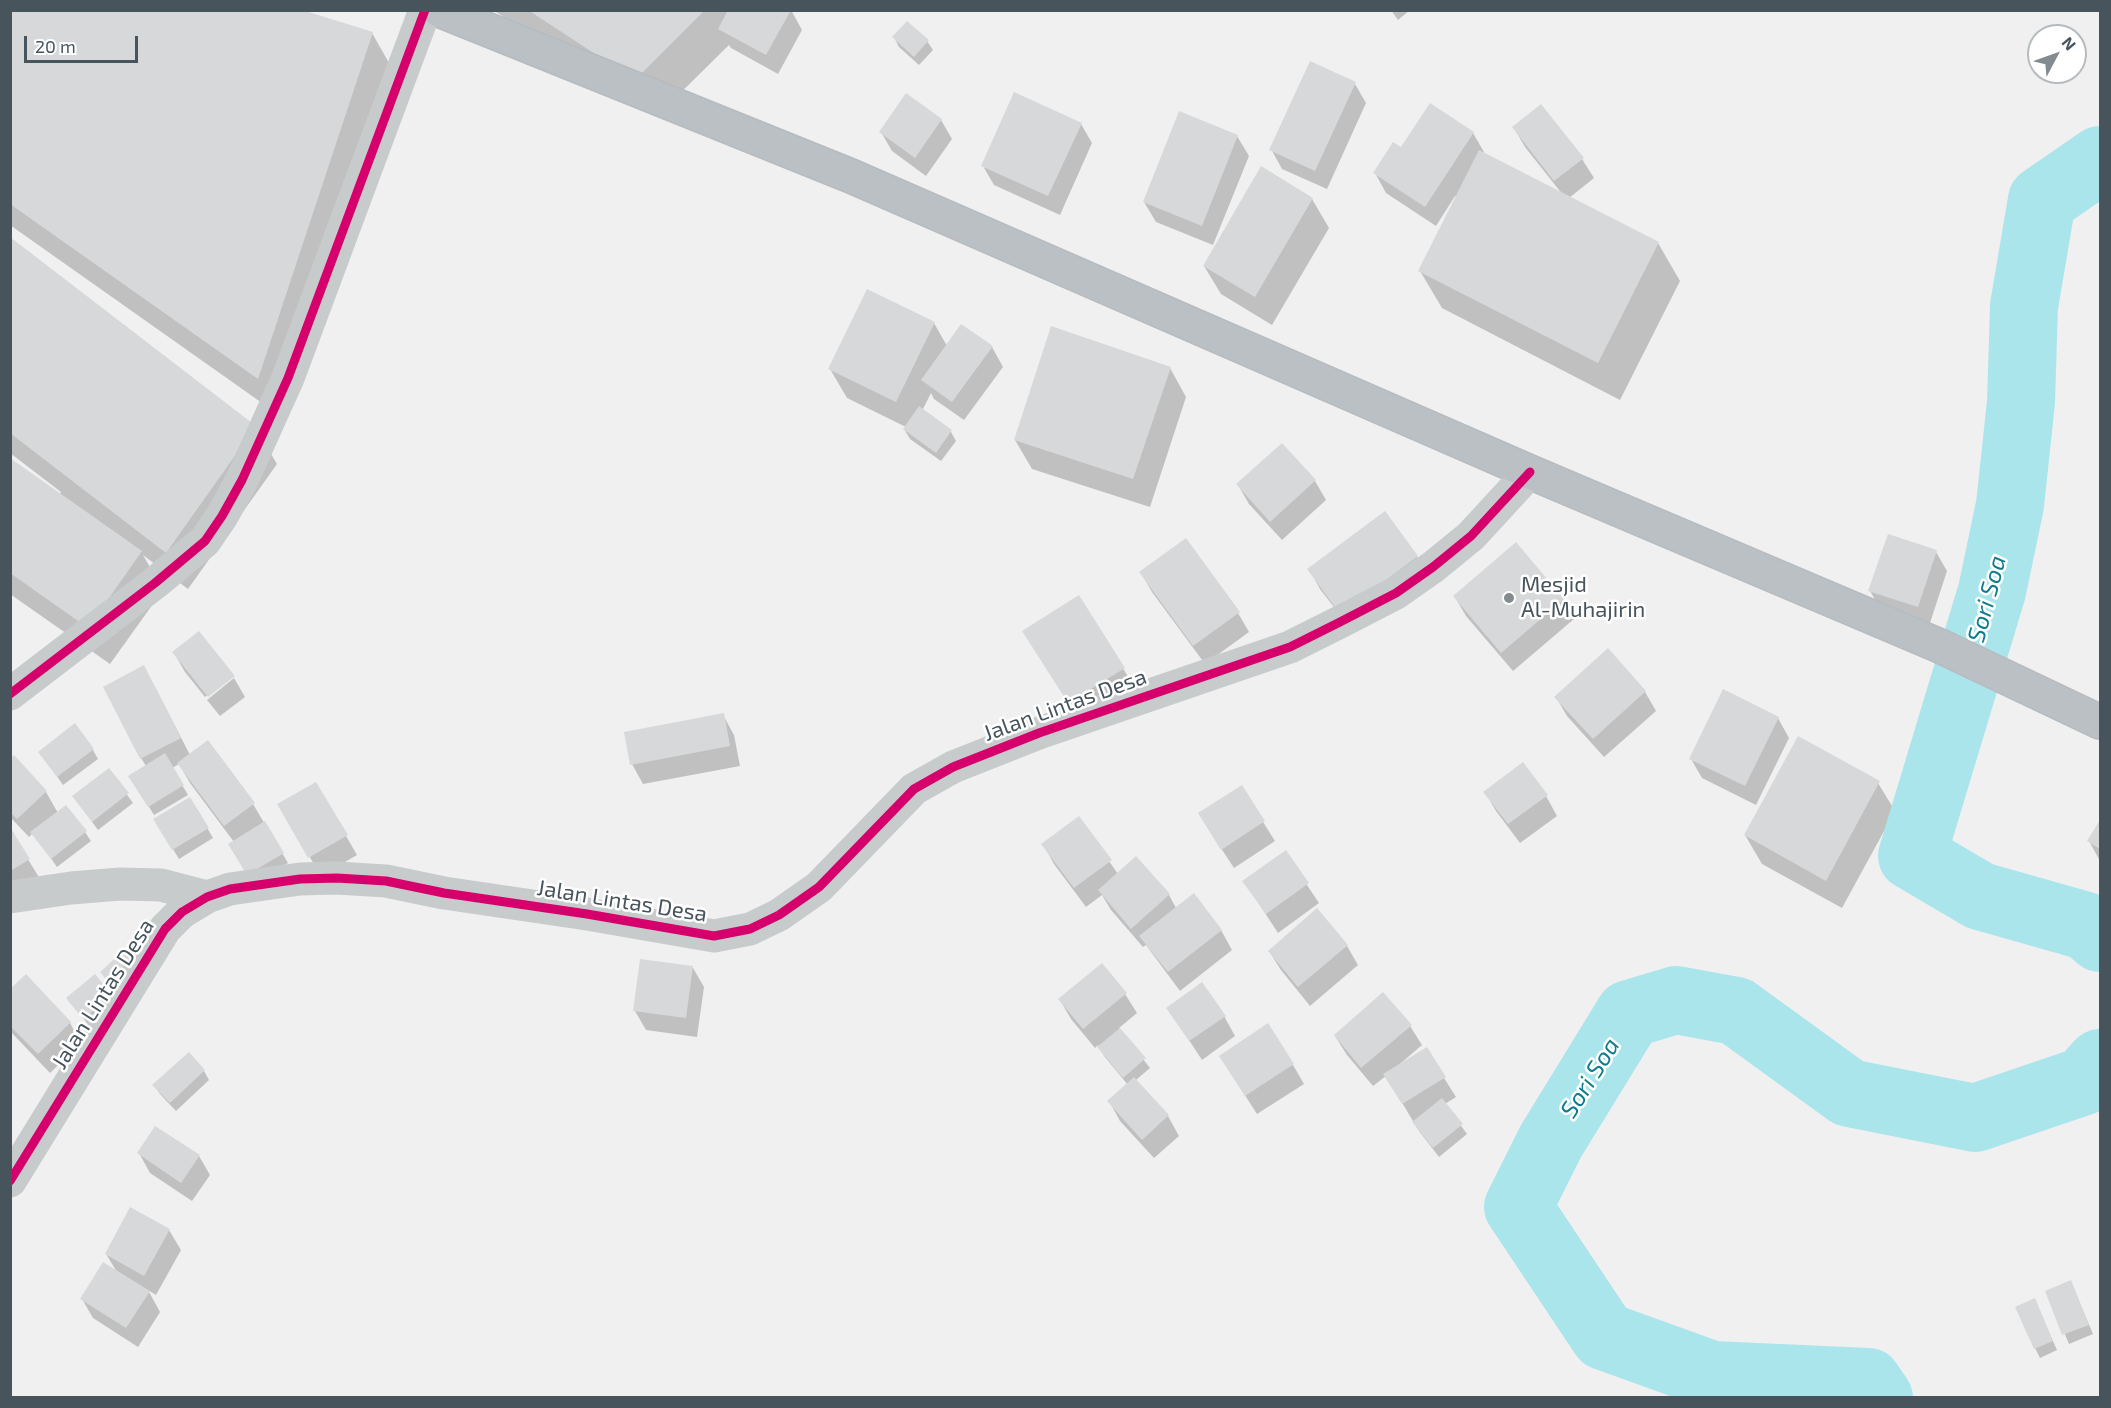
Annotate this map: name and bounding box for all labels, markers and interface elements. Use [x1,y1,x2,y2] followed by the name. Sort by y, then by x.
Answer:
[27,24,141,62] scale bar
[2027,24,2087,84] north arrow
[2058,33,2080,54] text: N
[35,35,76,57] text: 20 m
[1962,553,2012,645] water label: Sori Soa
[1521,572,1645,624] place label: Mesjid Al-Muhajirin
[1502,591,1516,605] marker: Mesjid Al-Muhajirin
[980,663,1150,747] street label: Jalan Lintas Desa
[535,875,709,927] street label: Jalan Lintas Desa
[46,914,160,1074] street label: Jalan Lintas Desa
[1554,1033,1626,1123] water label: Sori Soa

